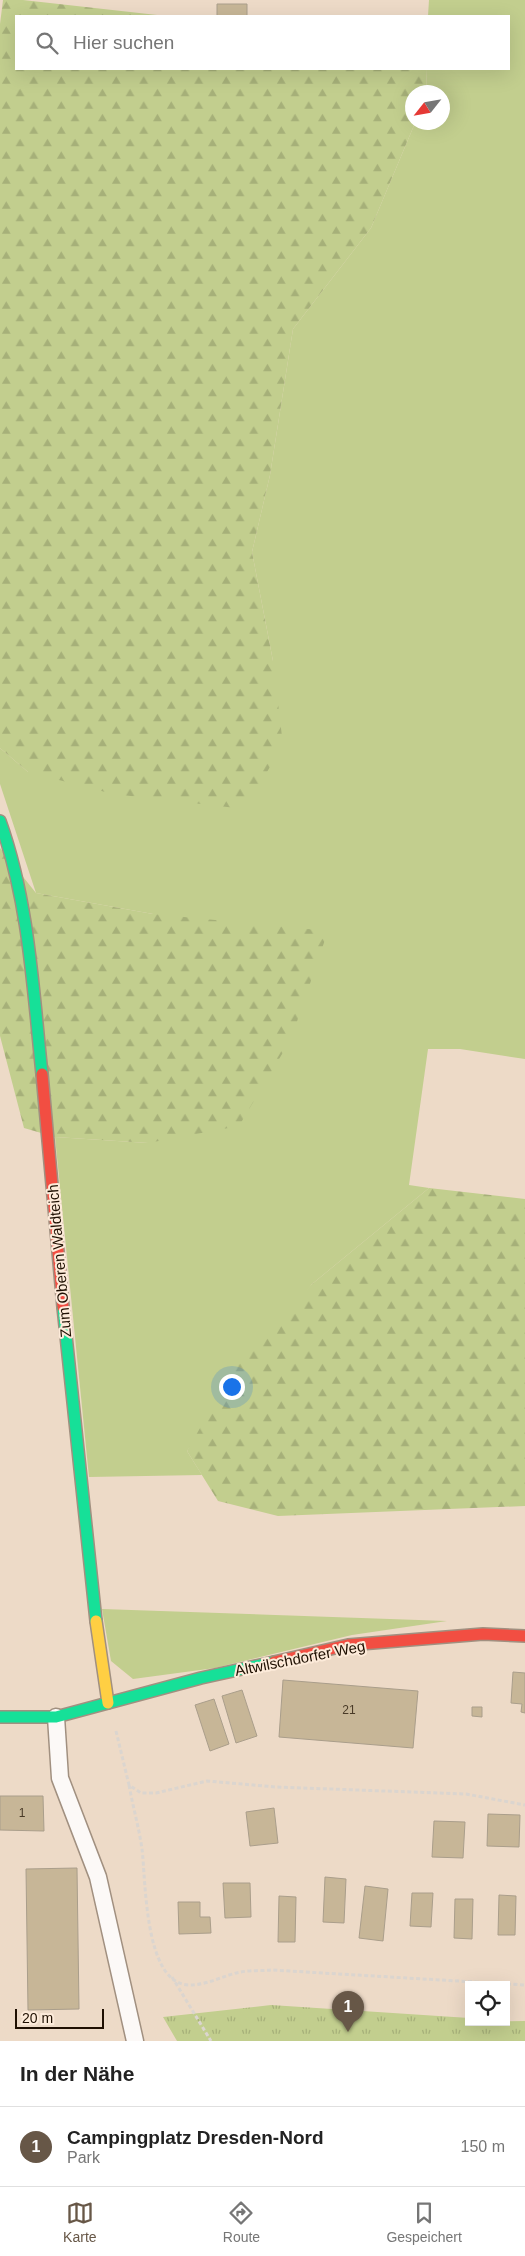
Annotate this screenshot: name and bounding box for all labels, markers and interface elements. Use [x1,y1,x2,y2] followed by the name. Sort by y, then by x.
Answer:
[15,15,510,70] search box
[33,29,61,57] icon: search
[73,32,174,53] text: Hier suchen
[405,85,450,130] north arrow
[44,1184,74,1338] street label: Zum Oberen Waldteich
[219,1374,245,1400] your location
[233,1637,367,1679] street label: Altwilschdorfer Weg
[342,1703,356,1717] house number: 21
[19,1806,26,1820] house number: 1
[465,1981,510,2026] map controls
[465,1981,510,2026] button: locate
[332,1991,364,2032] pin: 1
[15,2006,104,2029] scale bar
[22,2010,53,2026] text: 20 m
[20,2062,134,2085] text: In der Nähe
[67,2127,324,2148] text: Campingplatz Dresden-Nord
[32,2138,40,2155] text: 1
[461,2138,505,2155] text: 150 m
[67,2149,100,2166] text: Park
[63,2199,97,2245] tab: Karte
[223,2199,260,2245] tab: Route
[386,2199,462,2245] tab: Gespeichert

